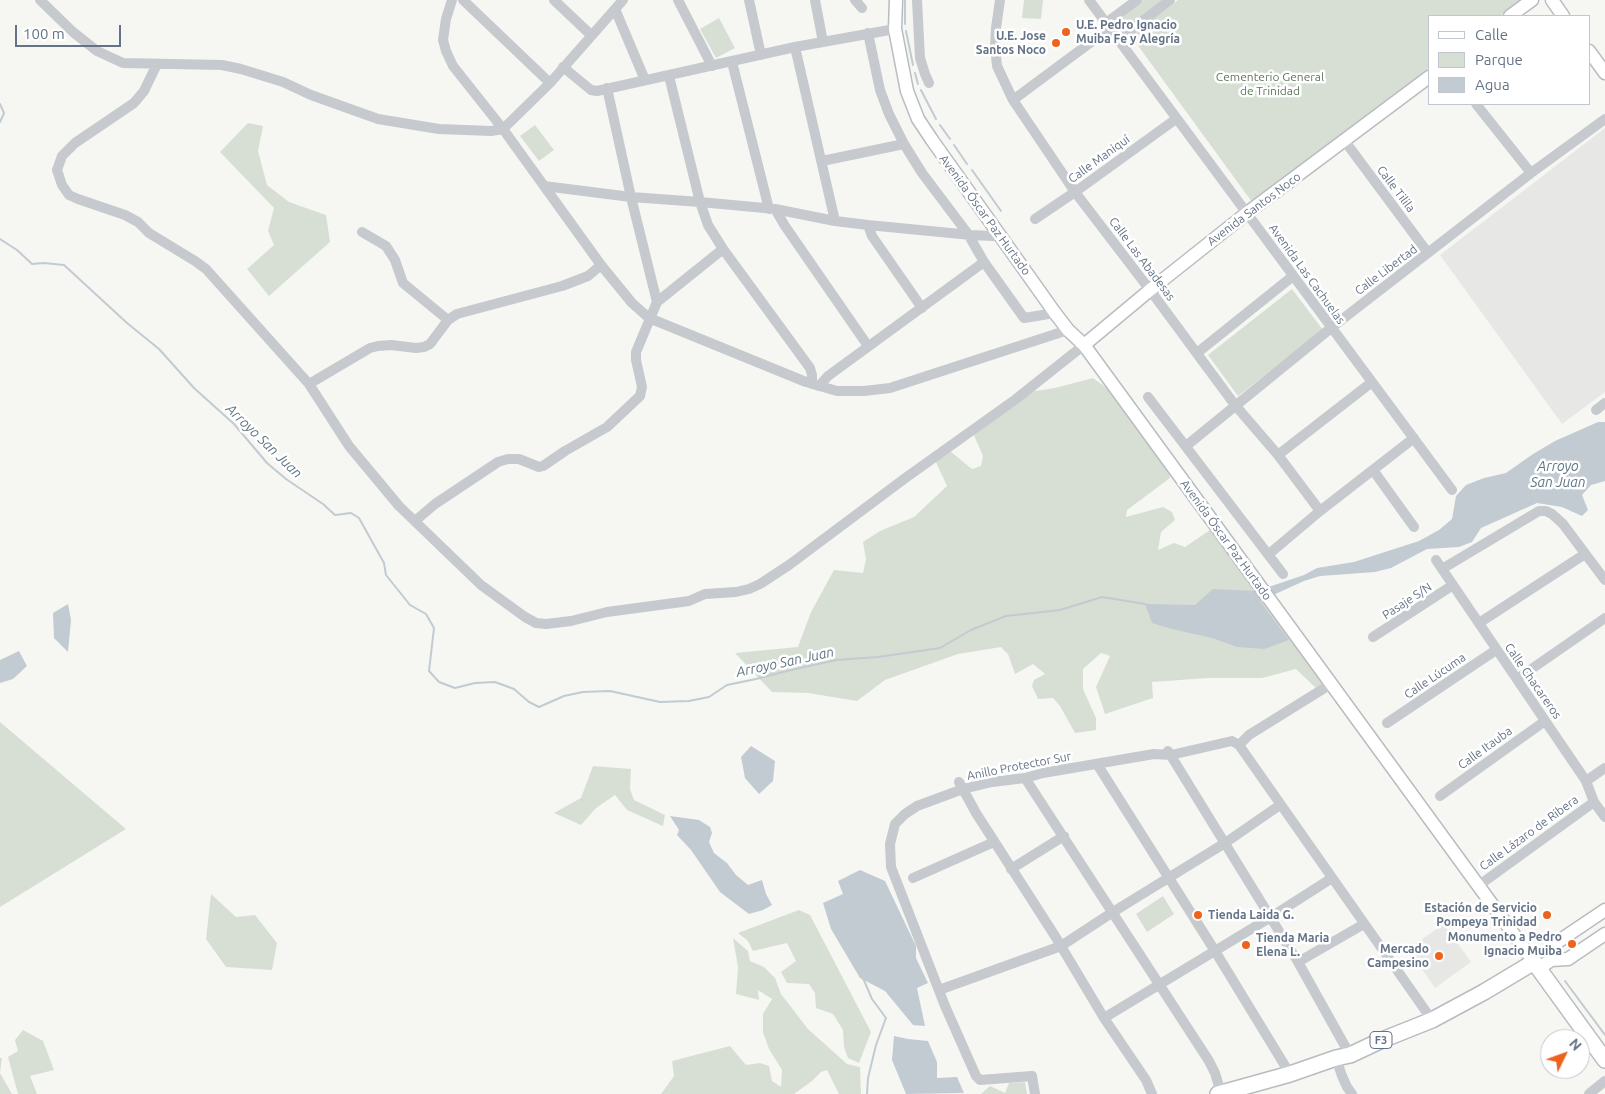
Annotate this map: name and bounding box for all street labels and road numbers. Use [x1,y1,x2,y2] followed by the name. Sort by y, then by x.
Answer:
[1066,132,1132,186] street label: Calle Maniquí
[936,152,1034,278] street label: Avenida Óscar Paz Hurtado
[1374,163,1418,215] street label: Calle Tilila
[1205,169,1303,249] street label: Avenida Santos Noco
[1106,214,1178,304] street label: Calle Las Abadesas
[1266,221,1348,327] street label: Avenida Las Cachuelas
[1352,242,1420,298] street label: Calle Libertad
[1177,477,1275,603] street label: Avenida Óscar Paz Hurtado
[1380,580,1434,622] street label: Pasaje S/N
[1502,640,1564,722] street label: Calle Chacareros
[1401,650,1469,702] street label: Calle Lúcuma
[1455,724,1515,772] street label: Calle Itauba
[966,749,1072,783] street label: Anillo Protector Sur
[1477,792,1581,874] street label: Calle Lázaro de Ribera
[1370,1032,1392,1048] road number: F3

